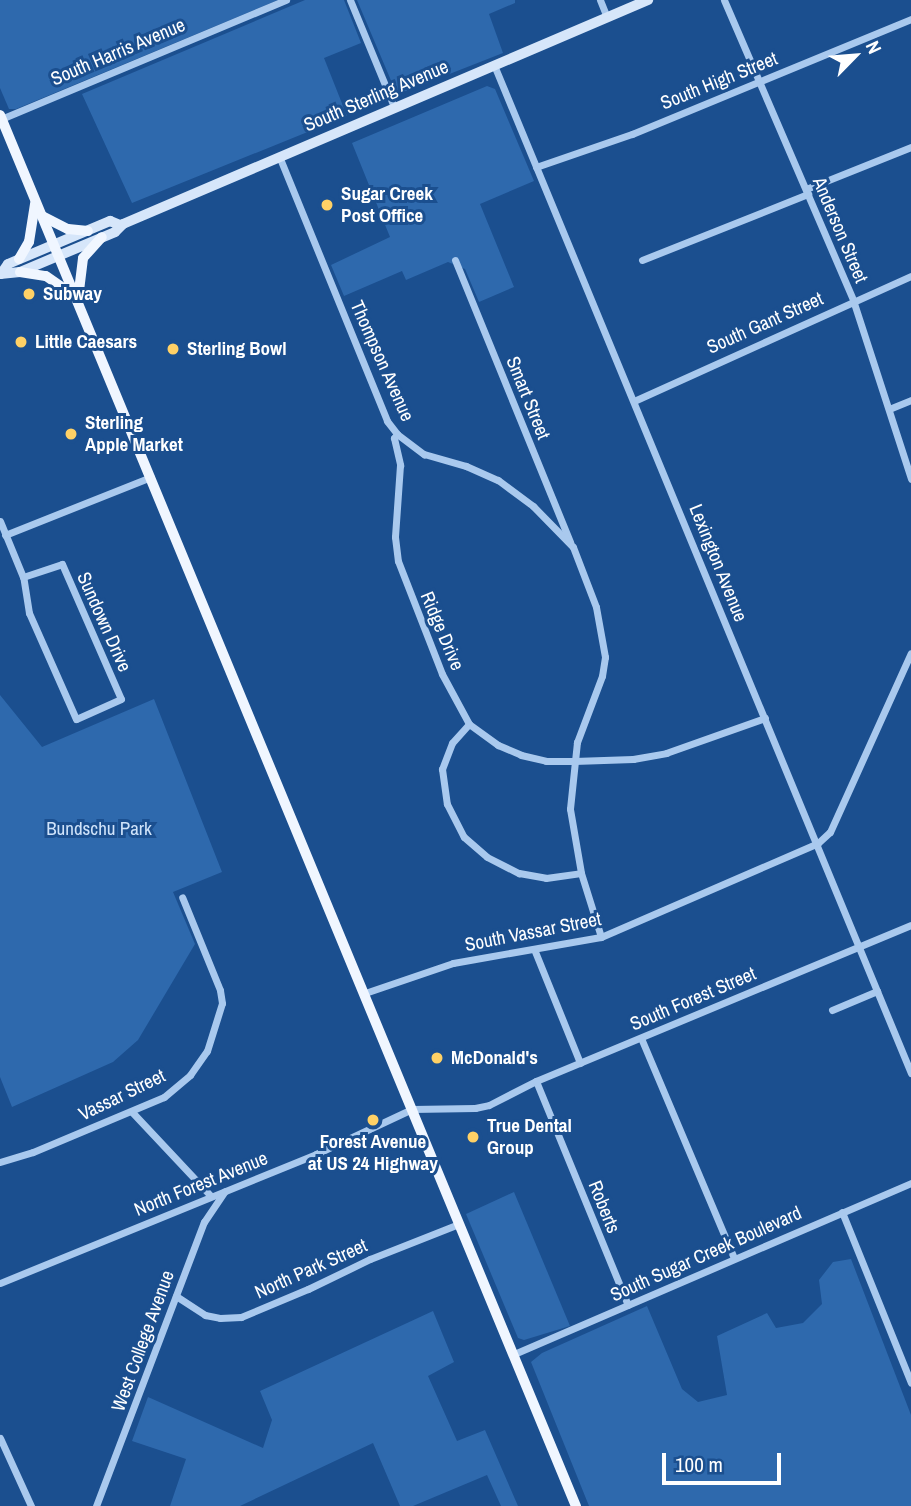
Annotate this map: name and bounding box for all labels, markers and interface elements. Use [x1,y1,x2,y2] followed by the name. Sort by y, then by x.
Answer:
[47,13,189,91] street label: South Harris Avenue
[820,21,890,91] north arrow
[860,37,888,58] text: N
[657,47,781,115] street label: South High Street
[300,55,452,137] street label: South Sterling Avenue
[808,174,872,286] street label: Anderson Street
[341,183,433,227] place label: Sugar Creek Post Office
[319,197,335,213] marker: Sugar Creek Post Office
[43,283,102,305] place label: Subway
[21,286,37,302] marker: Subway
[703,287,827,359] street label: South Gant Street
[345,297,419,425] street label: Thompson Avenue
[35,331,137,353] place label: Little Caesars
[13,334,29,350] marker: Little Caesars
[187,338,287,360] place label: Sterling Bowl
[165,341,181,357] marker: Sterling Bowl
[501,353,555,443] street label: Smart Street
[85,412,183,456] place label: Sterling Apple Market
[63,426,79,442] marker: Sterling Apple Market
[684,501,752,625] street label: Lexington Avenue
[72,569,136,675] street label: Sundown Drive
[415,588,469,674] street label: Ridge Drive
[46,818,152,840] park label: Bundschu Park
[463,908,603,956] street label: South Vassar Street
[627,962,759,1036] street label: South Forest Street
[451,1047,538,1069] place label: McDonald's
[429,1050,445,1066] marker: McDonald's
[75,1064,169,1126] street label: Vassar Street
[365,1112,381,1128] marker: Forest Avenue at US 24 Highway
[487,1115,572,1159] place label: True Dental Group
[465,1129,481,1145] marker: True Dental Group
[308,1131,438,1175] place label: Forest Avenue at US 24 Highway
[131,1147,271,1221] street label: North Forest Avenue
[583,1177,625,1237] street label: Roberts
[607,1201,805,1307] street label: South Sugar Creek Boulevard
[251,1234,371,1304] street label: North Park Street
[107,1267,179,1415] street label: West College Avenue
[666,1440,785,1484] scale bar
[675,1450,723,1479] text: 100 m

